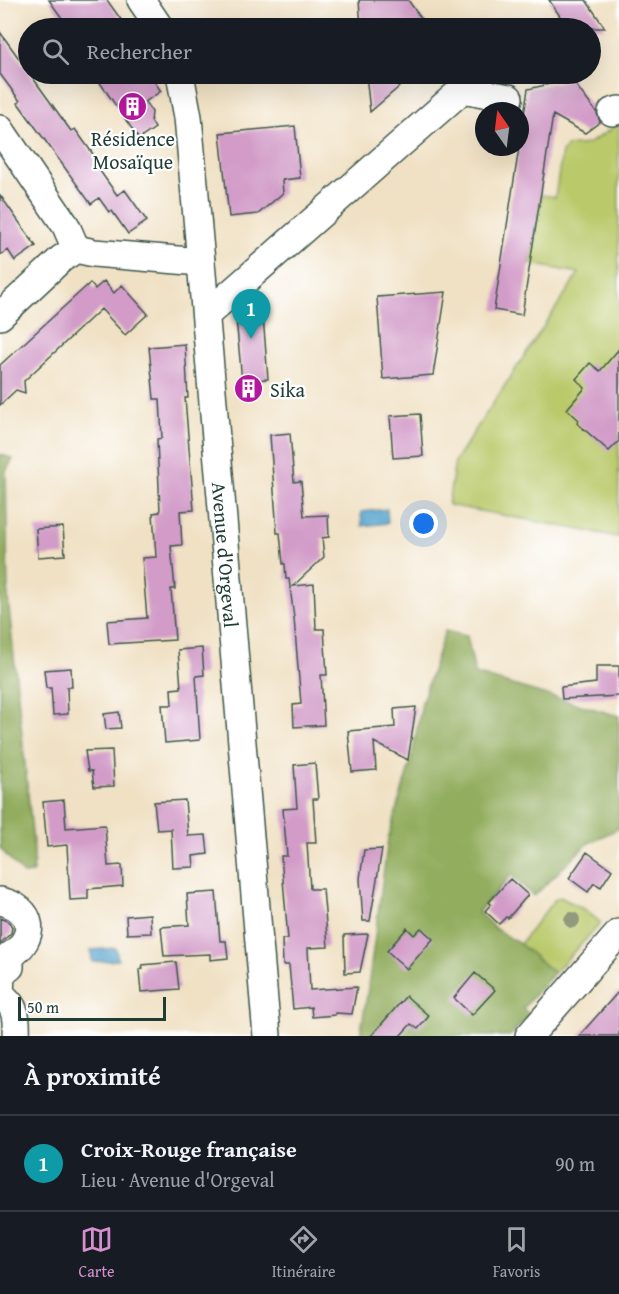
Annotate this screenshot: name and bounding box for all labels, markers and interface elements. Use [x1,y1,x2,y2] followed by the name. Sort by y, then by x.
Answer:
[18,18,601,84] search box
[39,35,72,68] icon: search
[87,35,192,67] text: Rechercher
[117,91,149,123] building icon: Résidence Mosaïque
[475,102,529,156] north arrow
[91,124,175,176] place label: Résidence Mosaïque
[232,290,270,339] pin: 1
[233,373,265,405] building icon: Sika
[270,375,306,404] place label: Sika
[205,481,247,629] street label: Avenue d'Orgeval
[409,509,438,538] your location
[18,994,166,1022] scale bar
[27,995,59,1019] text: 50 m
[24,1056,161,1095] text: À proximité
[81,1133,297,1165] text: Croix-Rouge française
[38,1149,49,1178] text: 1
[555,1149,595,1178] text: 90 m
[81,1165,275,1194] text: Lieu · Avenue d'Orgeval
[79,1223,115,1283] tab: Carte
[272,1223,336,1283] tab: Itinéraire
[493,1223,540,1283] tab: Favoris

